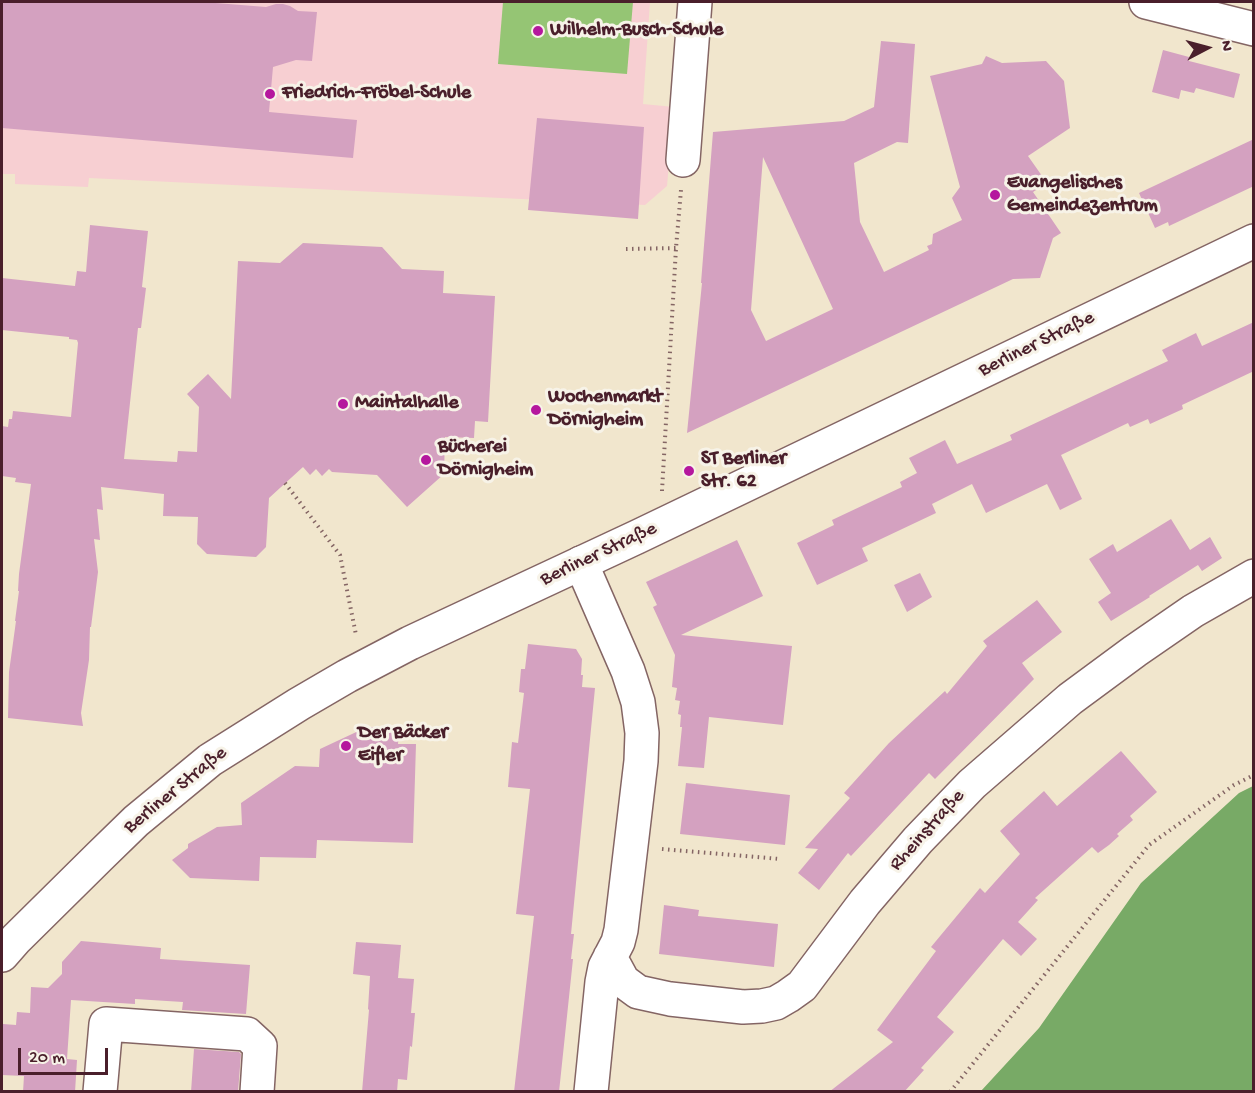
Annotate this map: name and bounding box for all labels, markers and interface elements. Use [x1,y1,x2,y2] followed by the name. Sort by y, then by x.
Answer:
[1177,18,1237,78] north arrow
[550,19,723,43] place label: Wilhelm-Busch-Schule
[531,24,545,38] marker: Wilhelm-Busch-Schule
[1215,40,1235,52] text: N
[282,82,471,106] place label: Friedrich-Fröbel-Schule
[263,87,277,101] marker: Friedrich-Fröbel-Schule
[1007,172,1158,219] place label: Evangelisches Gemeindezentrum
[988,188,1002,202] marker: Evangelisches Gemeindezentrum
[975,307,1099,383] street label: Berliner Straße
[548,386,662,433] place label: Wochenmarkt Dörnigheim
[355,392,458,416] place label: Maintalhalle
[336,397,350,411] marker: Maintalhalle
[529,403,543,417] marker: Wochenmarkt Dörnigheim
[438,436,533,483] place label: Bücherei Dörnigheim
[701,448,786,495] place label: ST Berliner Str. 62
[419,453,433,467] marker: Bücherei Dörnigheim
[682,464,696,478] marker: ST Berliner Str. 62
[537,517,661,593] street label: Berliner Straße
[358,722,448,769] place label: Der Bäcker Eifler
[339,739,353,753] marker: Der Bäcker Eifler
[119,742,233,840] street label: Berliner Straße
[885,785,971,877] street label: Rheinstraße
[21,1036,111,1074] scale bar
[29,1048,65,1069] text: 20 m

